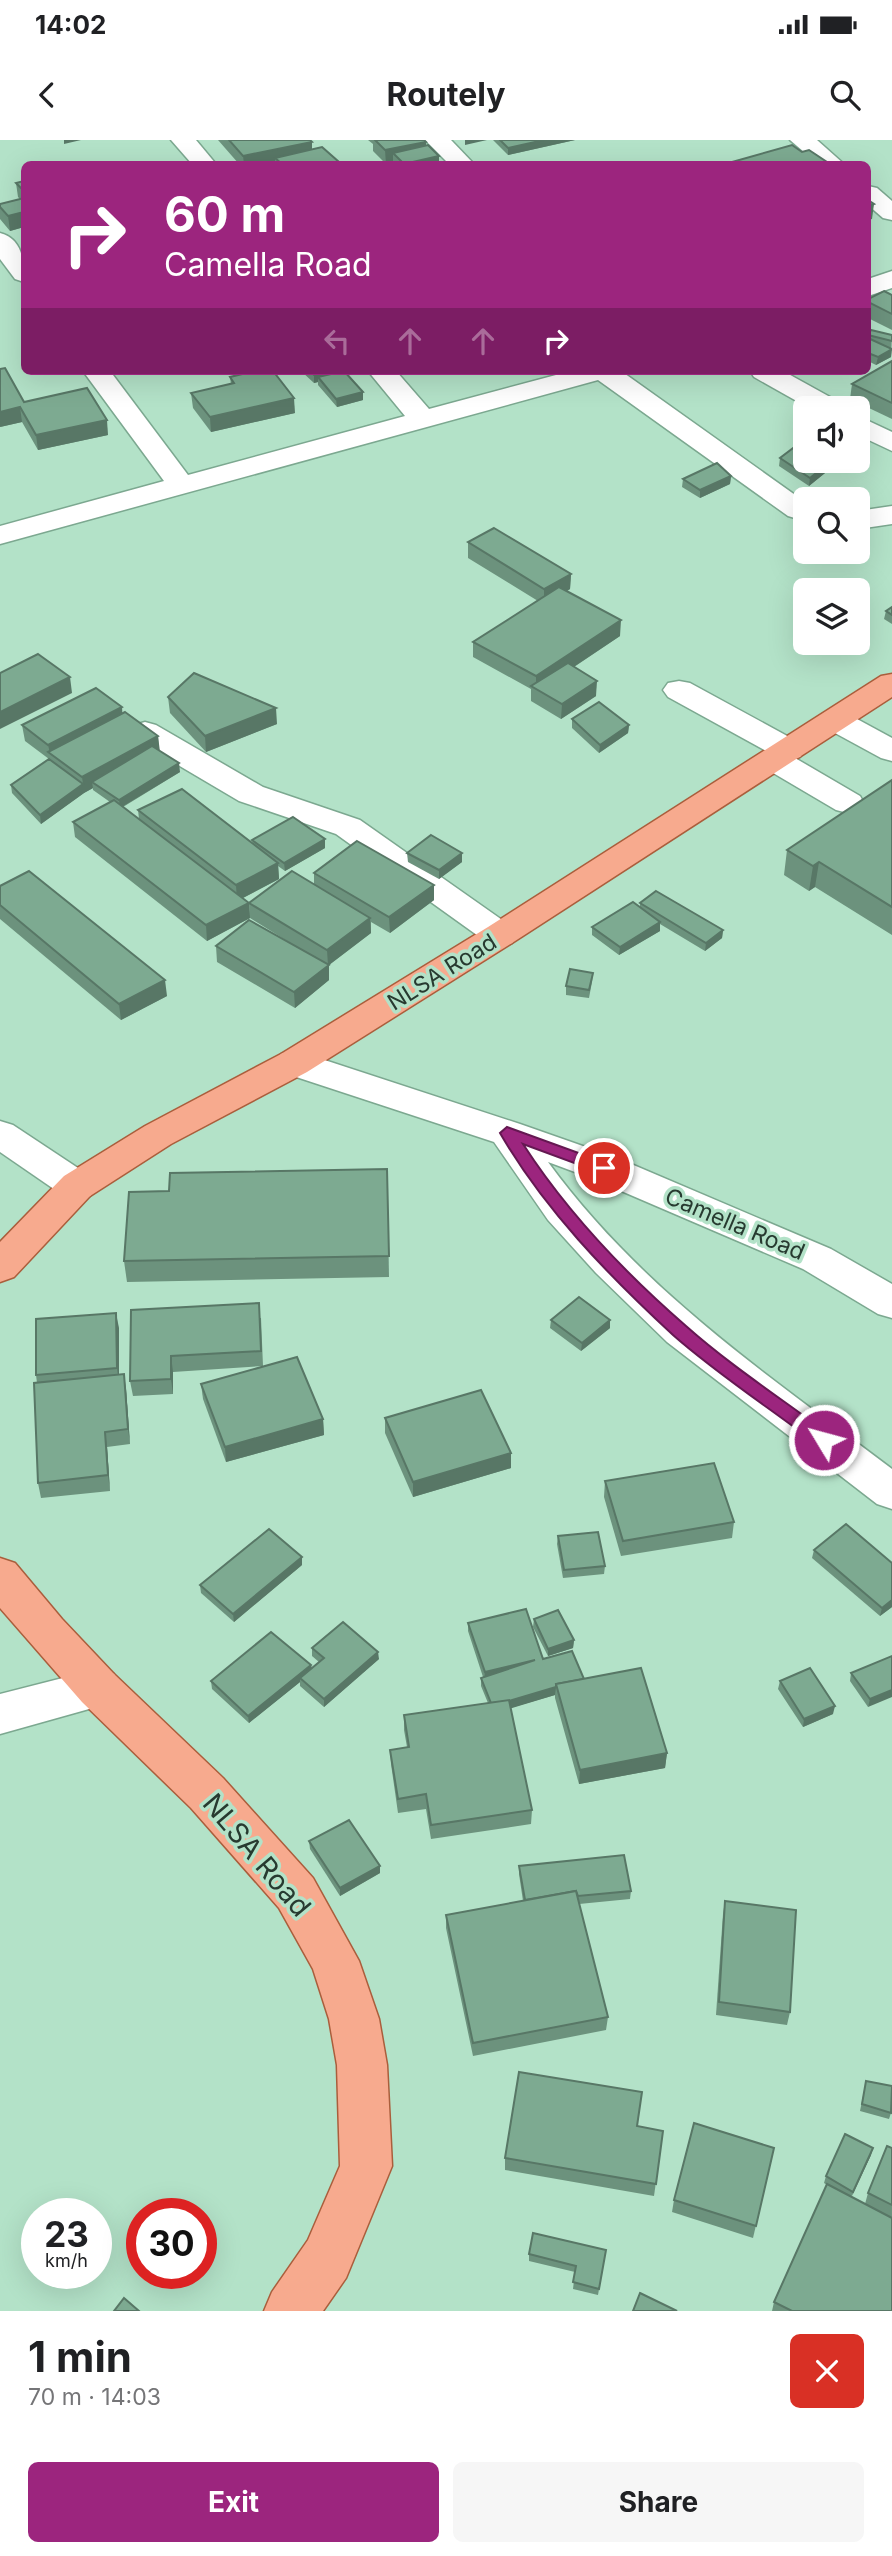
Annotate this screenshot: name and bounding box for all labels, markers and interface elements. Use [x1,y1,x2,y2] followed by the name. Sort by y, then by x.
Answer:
[35,9,106,40] text: 14:02
[387,75,505,114] text: Routely
[28,76,66,114] icon: back
[826,76,864,114] icon: search
[164,185,285,244] text: 60 m
[49,189,140,280] icon: right
[164,245,372,284] text: Camella Road
[318,322,356,360] icon: left
[391,322,429,360] icon: ahead
[464,322,502,360] icon: ahead
[537,322,575,360] icon: right
[793,396,870,655] map controls
[793,396,870,473] button: sound
[793,487,870,564] button: search
[793,578,870,655] button: layers
[382,928,502,1016] street label: NLSA Road
[574,1138,634,1198] pin
[585,1149,623,1187] icon: arrive
[661,1182,809,1266] street label: Camella Road
[787,1403,861,1477] position arrow
[196,1787,318,1923] street label: NLSA Road
[126,2198,217,2289] speed limit sign: 30
[44,2213,89,2255] text: 23
[45,2250,88,2271] text: km/h
[28,2331,132,2382] text: 1 min
[790,2334,864,2408] button: close
[28,2383,161,2411] text: 70 m · 14:03
[28,2462,439,2542] button: Exit
[453,2462,864,2542] button: Share

